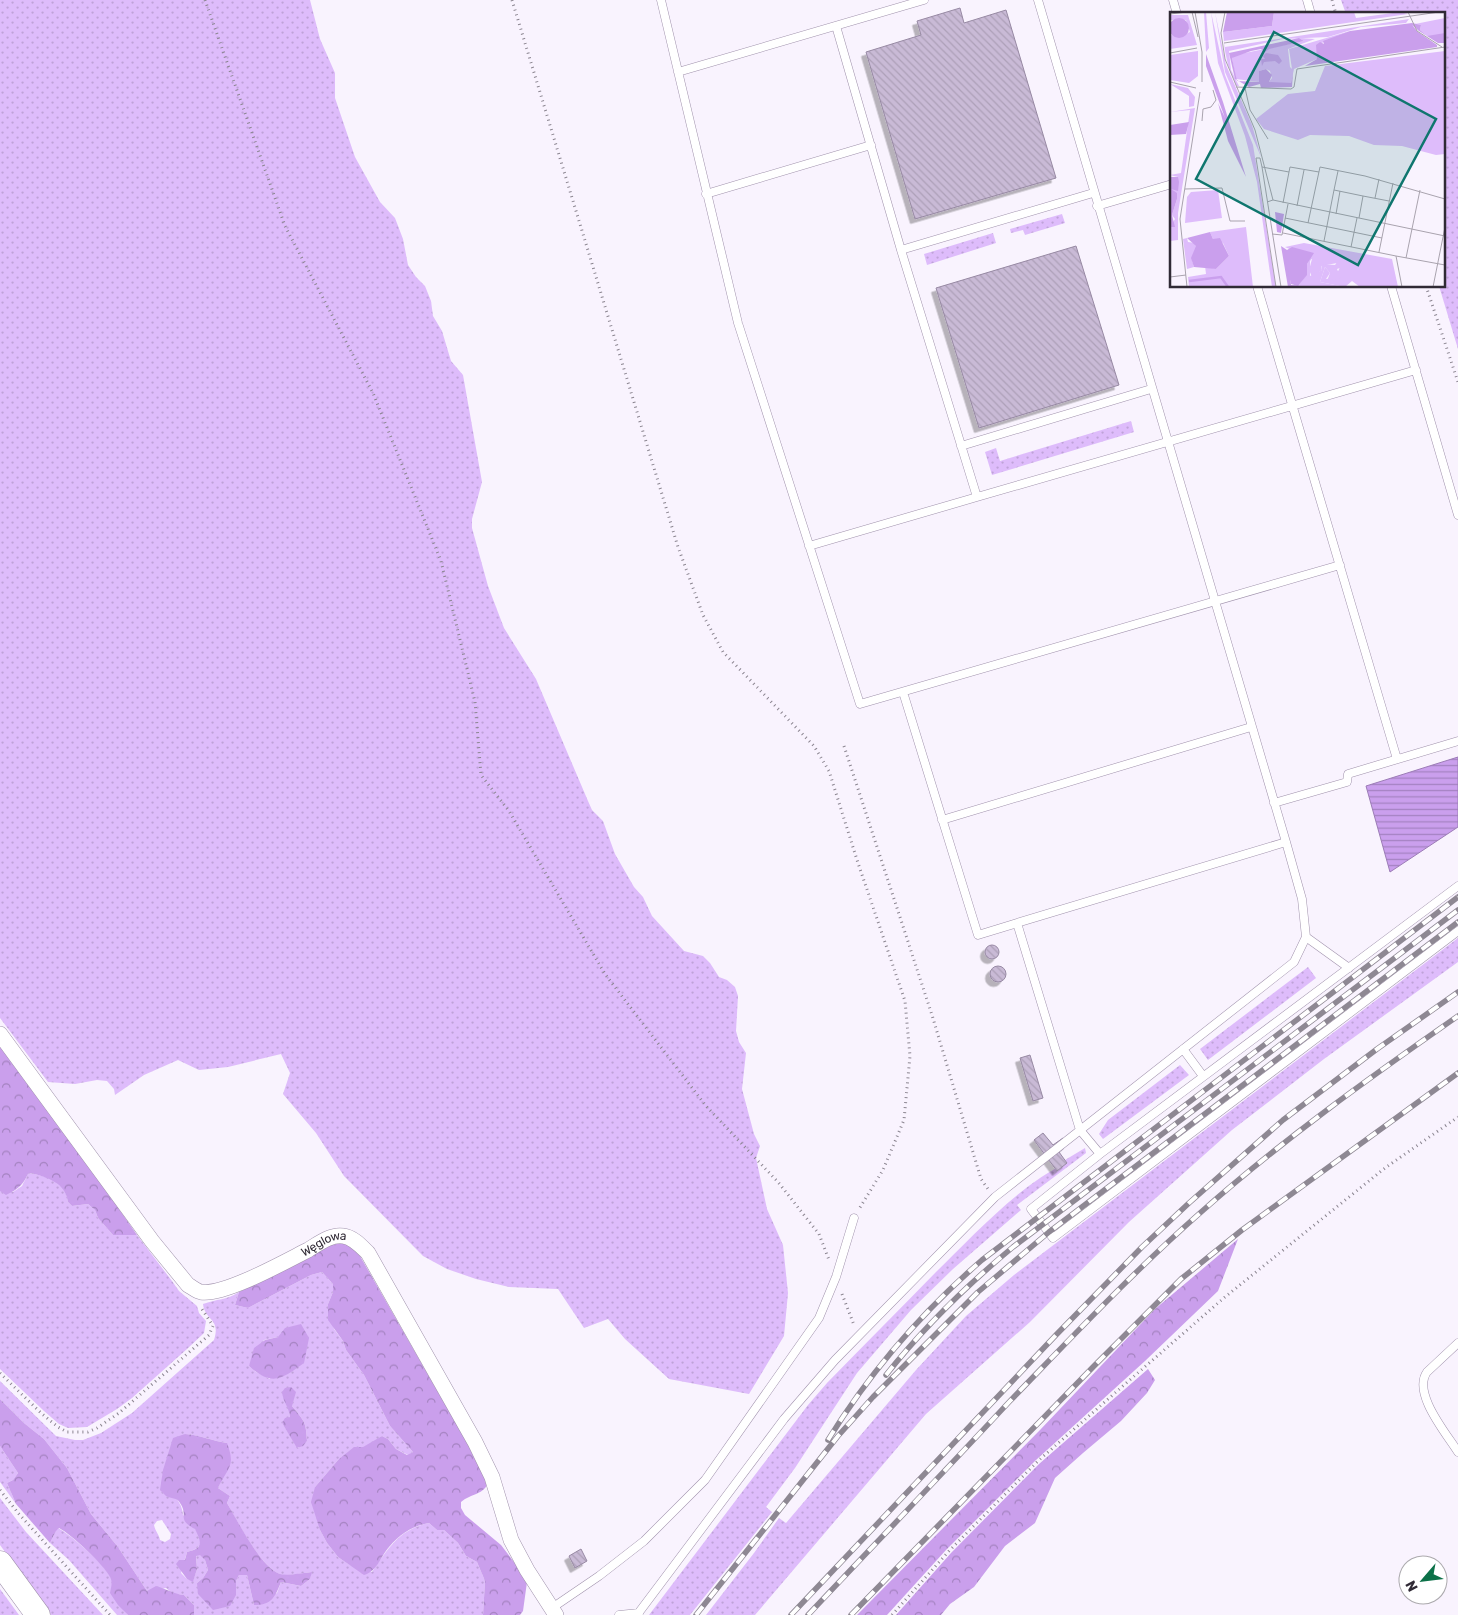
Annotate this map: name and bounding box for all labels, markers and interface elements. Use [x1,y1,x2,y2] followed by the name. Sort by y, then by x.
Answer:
[1170,12,1446,288] inset map
[299,1228,347,1259] street label: Węglowa
[1398,1555,1448,1605] north arrow
[1402,1577,1422,1594] text: N

